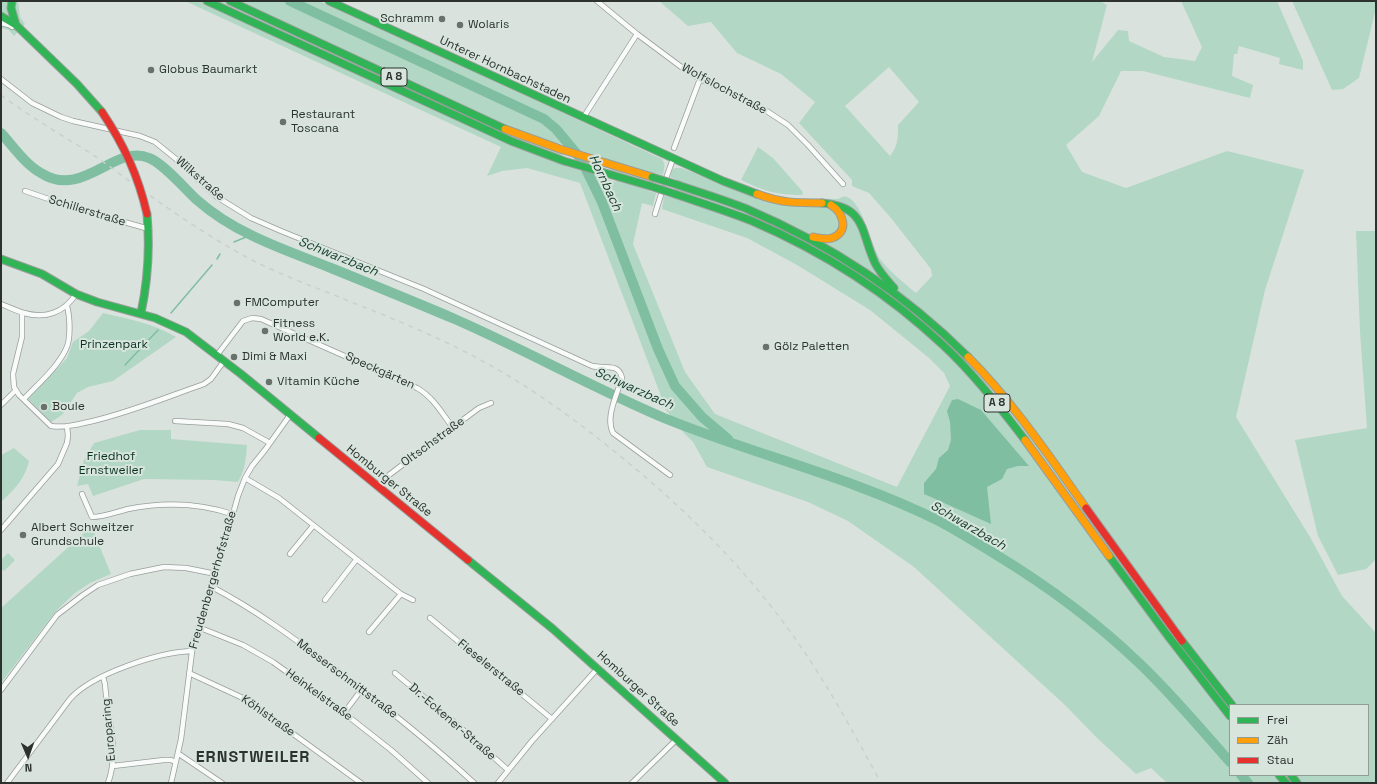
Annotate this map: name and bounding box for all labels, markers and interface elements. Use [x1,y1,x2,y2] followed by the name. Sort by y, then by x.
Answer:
[380,12,434,26] place label: Schramm
[437,14,447,24] marker: Schramm
[468,18,509,32] place label: Wolaris
[455,20,465,30] marker: Wolaris
[437,33,573,107] street label: Unterer Hornbachstaden
[679,60,769,118] street label: Wolfslochstraße
[159,63,258,77] place label: Globus Baumarkt
[146,65,156,75] marker: Globus Baumarkt
[381,68,407,86] road number: A 8
[291,108,355,136] place label: Restaurant Toscana
[278,117,288,127] marker: Restaurant Toscana
[585,152,625,214] water label: Hornbach
[173,154,227,204] street label: Wilkstraße
[47,192,127,230] street label: Schillerstraße
[296,234,380,280] water label: Schwarzbach
[245,296,319,310] place label: FMComputer
[232,298,242,308] marker: FMComputer
[273,317,329,345] place label: Fitness World e.K.
[260,326,270,336] marker: Fitness World e.K.
[80,338,148,352] park label: Prinzenpark
[774,340,849,354] place label: Gölz Paletten
[761,342,771,352] marker: Gölz Paletten
[343,349,417,393] street label: Speckgärten
[242,350,307,364] place label: Dimi & Maxi
[229,352,239,362] marker: Dimi & Maxi
[592,365,676,413] water label: Schwarzbach
[277,375,360,389] place label: Vitamin Küche
[264,377,274,387] marker: Vitamin Küche
[984,394,1010,412] road number: A 8
[52,400,85,414] place label: Boule
[39,402,49,412] marker: Boule
[398,414,468,470] street label: Oltschstraße
[343,442,435,520] street label: Homburger Straße
[79,450,143,478] park label: Friedhof Ernstweiler
[928,498,1008,554] water label: Schwarzbach
[186,509,240,651] street label: Freudenbergerhofstraße
[31,521,134,549] place label: Albert Schweitzer Grundschule
[18,530,28,540] marker: Albert Schweitzer Grundschule
[294,636,400,722] street label: Messerschmittstraße
[455,637,527,699] street label: Fieselerstraße
[594,648,682,730] street label: Homburger Straße
[283,666,355,724] street label: Heinkelstraße
[406,680,498,764] street label: Dr.-Eckener-Straße
[238,692,298,740] street label: Köhlstraße
[99,698,119,762] street label: Europaring
[1229,704,1369,776] legend
[1267,712,1288,728] text: Frei
[1267,732,1288,748] text: Zäh
[8,736,48,776] north arrow
[196,748,310,768] district label: ERNSTWEILER
[1267,752,1294,768] text: Stau
[24,761,32,775] text: N

